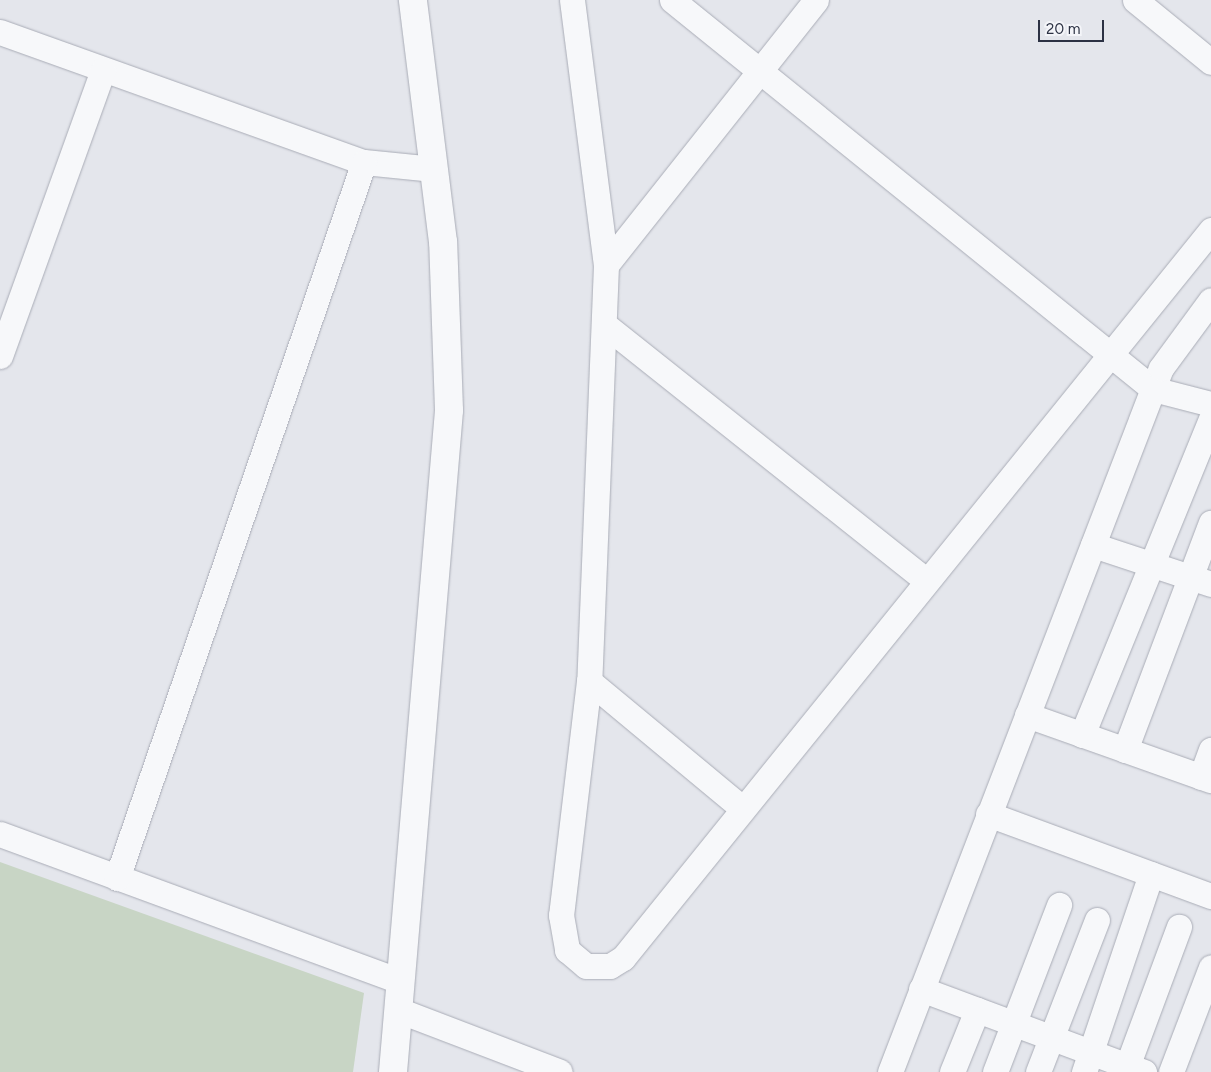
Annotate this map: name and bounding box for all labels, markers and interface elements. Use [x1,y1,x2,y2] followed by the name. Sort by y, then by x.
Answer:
[1041,10,1107,42] scale bar
[1046,20,1080,38] text: 20 m

